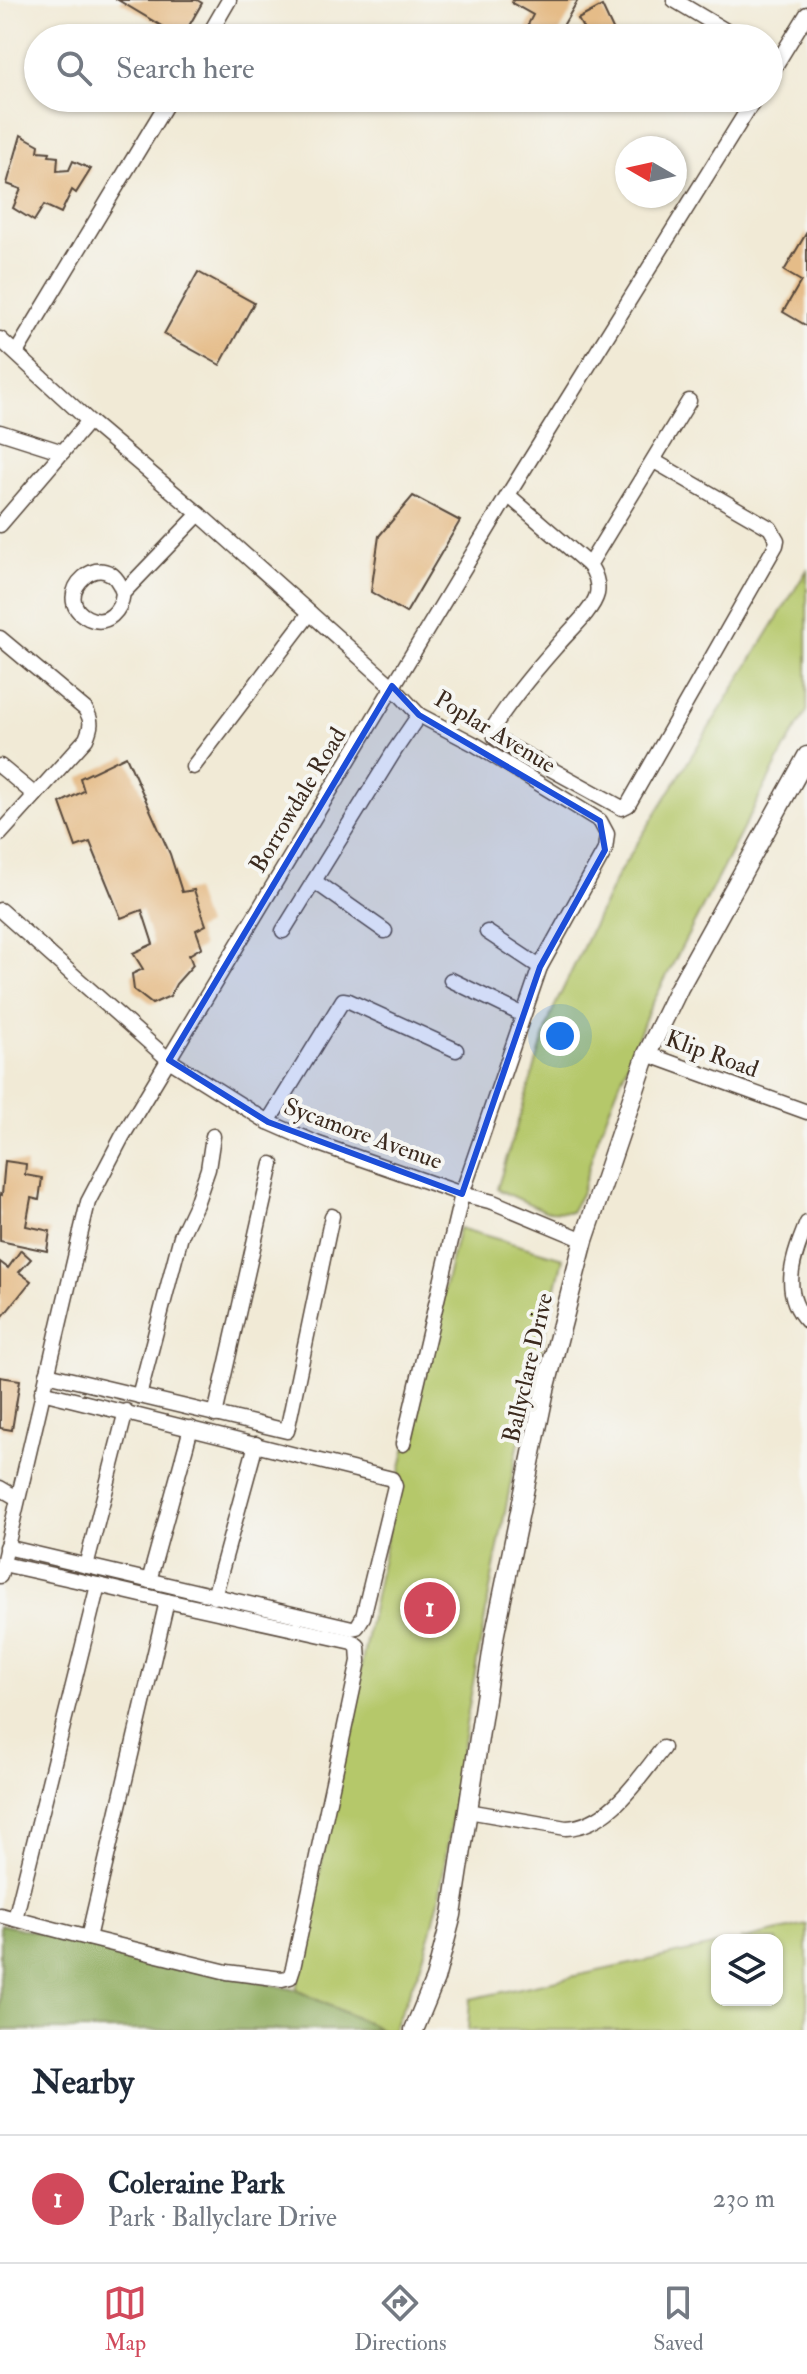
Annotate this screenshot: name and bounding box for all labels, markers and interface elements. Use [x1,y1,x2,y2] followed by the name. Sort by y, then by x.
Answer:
[24,24,783,112] search box
[52,46,96,90] icon: search
[116,50,255,87] text: Search here
[615,136,687,208] north arrow
[429,684,561,780] street label: Poplar Avenue
[242,722,354,878] street label: Borrowdale Road
[540,1016,580,1056] your location
[661,1023,763,1085] street label: Klip Road
[279,1091,447,1177] street label: Sycamore Avenue
[496,1290,560,1446] street label: Ballyclare Drive
[404,1578,456,1638] pin: 1
[711,1934,783,2006] map controls
[711,1934,783,2006] button: layers
[32,2061,134,2104] text: Nearby
[108,2165,285,2202] text: Coleraine Park
[53,2183,63,2215] text: 1
[713,2183,775,2215] text: 230 m
[108,2202,337,2234] text: Park · Ballyclare Drive
[103,2281,147,2357] tab: Map
[354,2281,447,2357] tab: Directions
[653,2281,704,2357] tab: Saved

